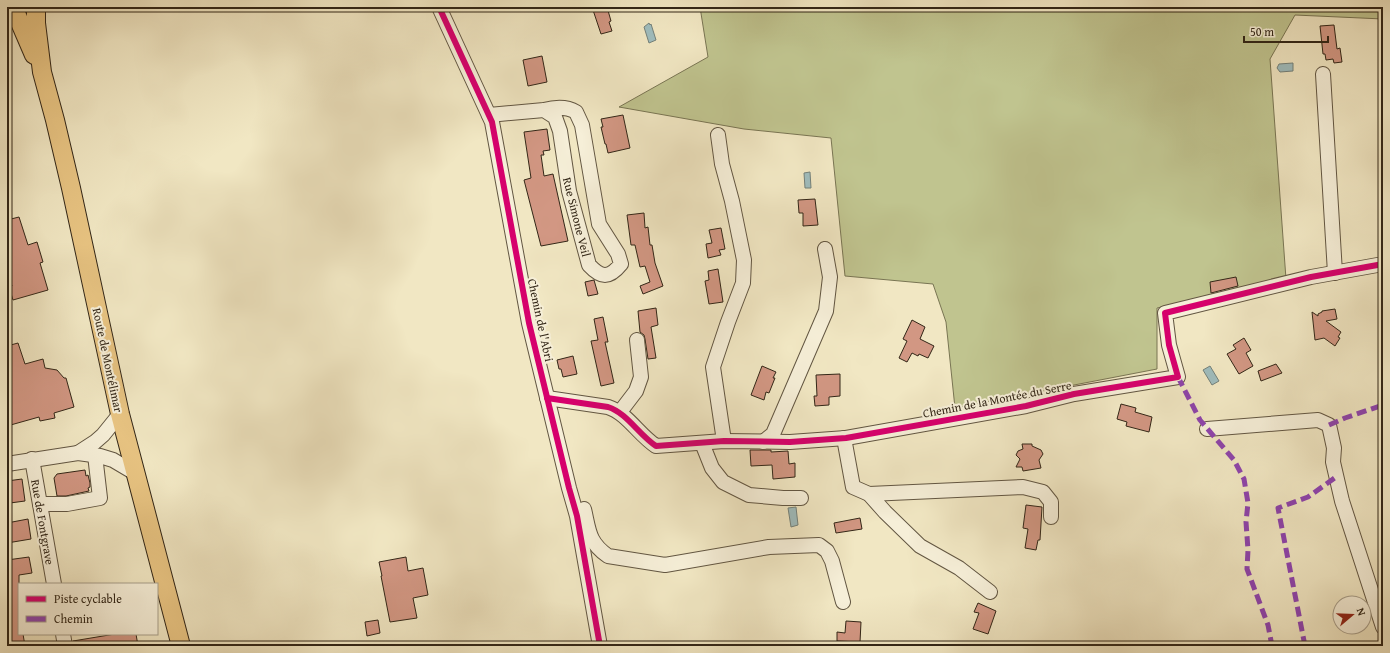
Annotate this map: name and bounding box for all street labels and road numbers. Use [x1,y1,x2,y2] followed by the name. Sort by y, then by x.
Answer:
[559,175,595,259] street label: Rue Simone Veil
[524,277,558,364] street label: Chemin de l'Abri
[89,306,127,414] street label: Route de Montélimar
[921,376,1073,422] street label: Chemin de la Montée du Serre
[27,478,59,566] street label: Rue de Fontgrave

